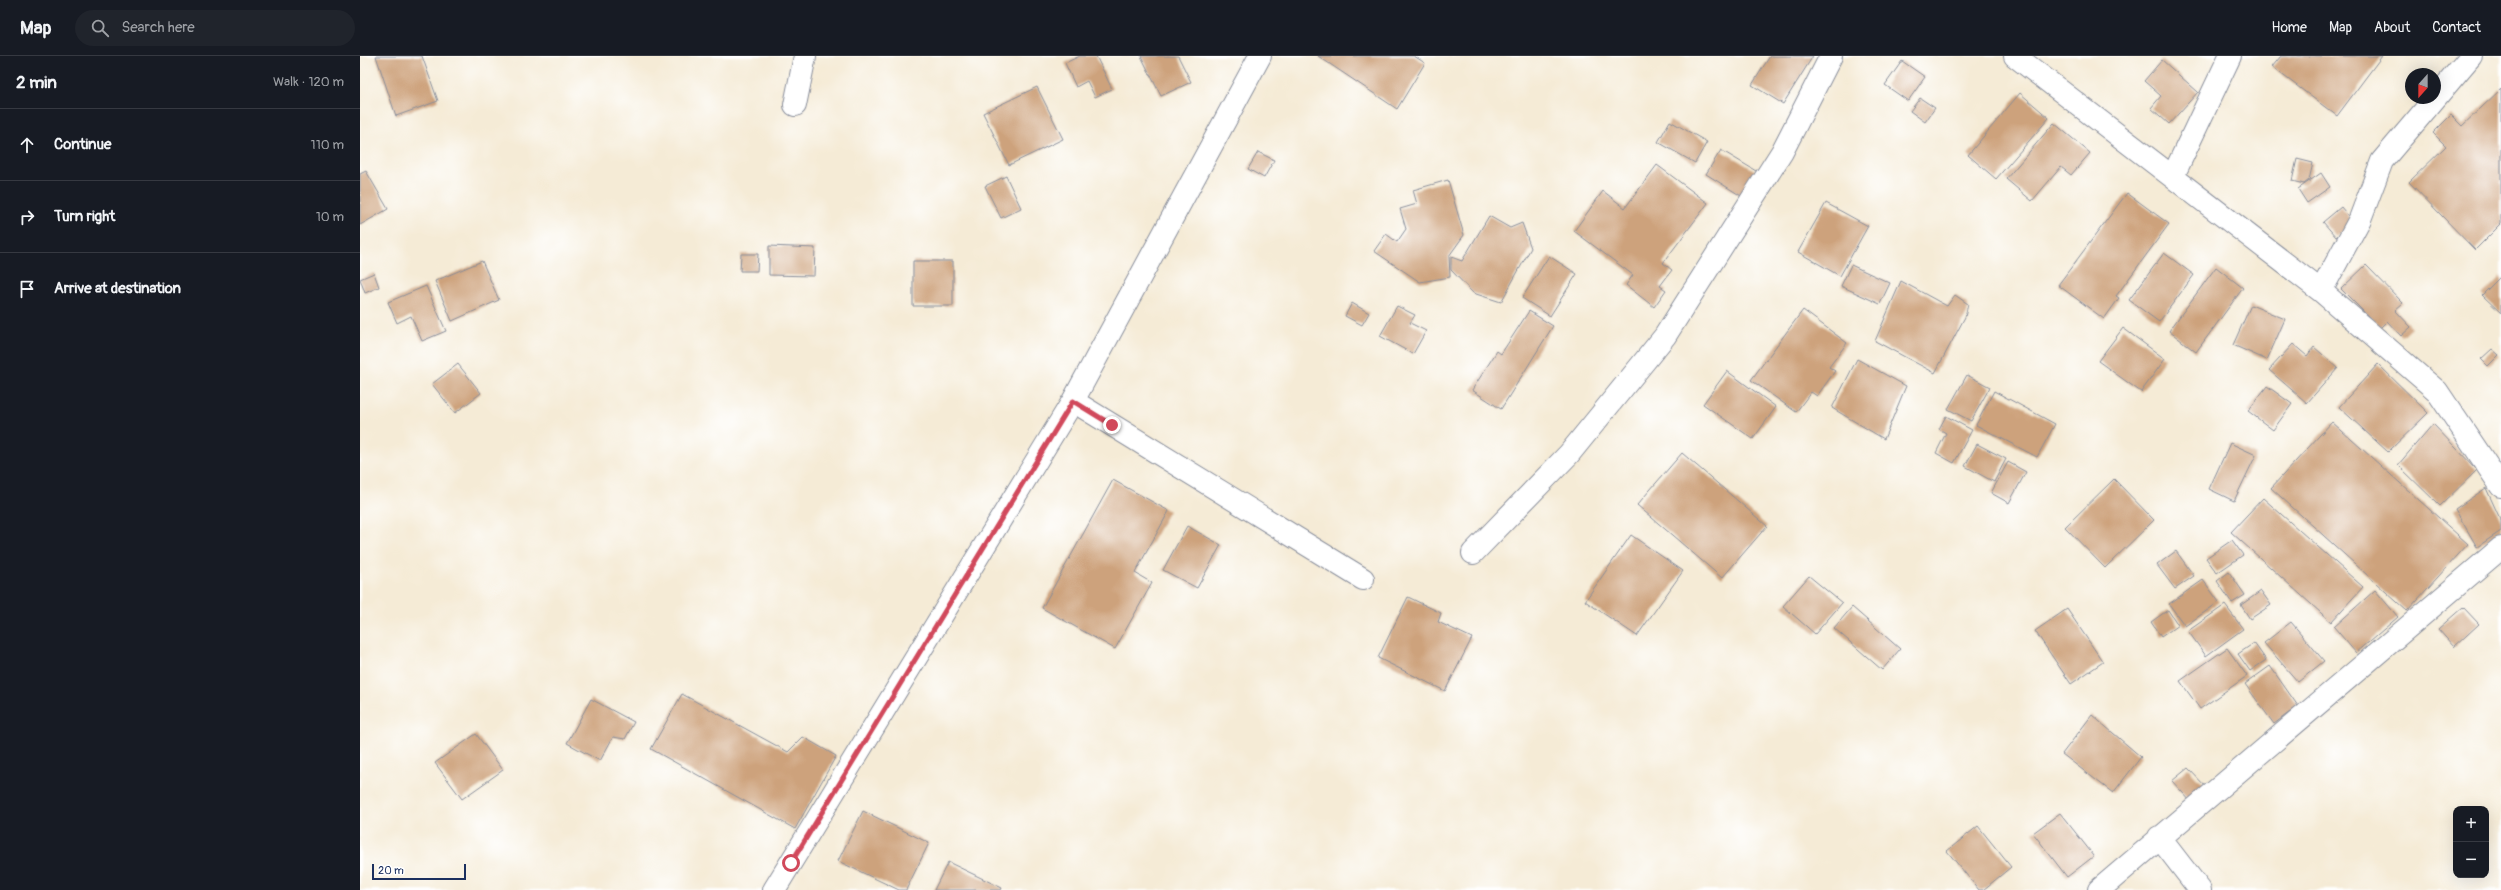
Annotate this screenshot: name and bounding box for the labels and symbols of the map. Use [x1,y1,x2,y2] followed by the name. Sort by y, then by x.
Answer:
[2405,68,2441,104] north arrow
[1103,416,1121,434] route end
[782,854,800,872] route start
[372,862,466,881] scale bar

